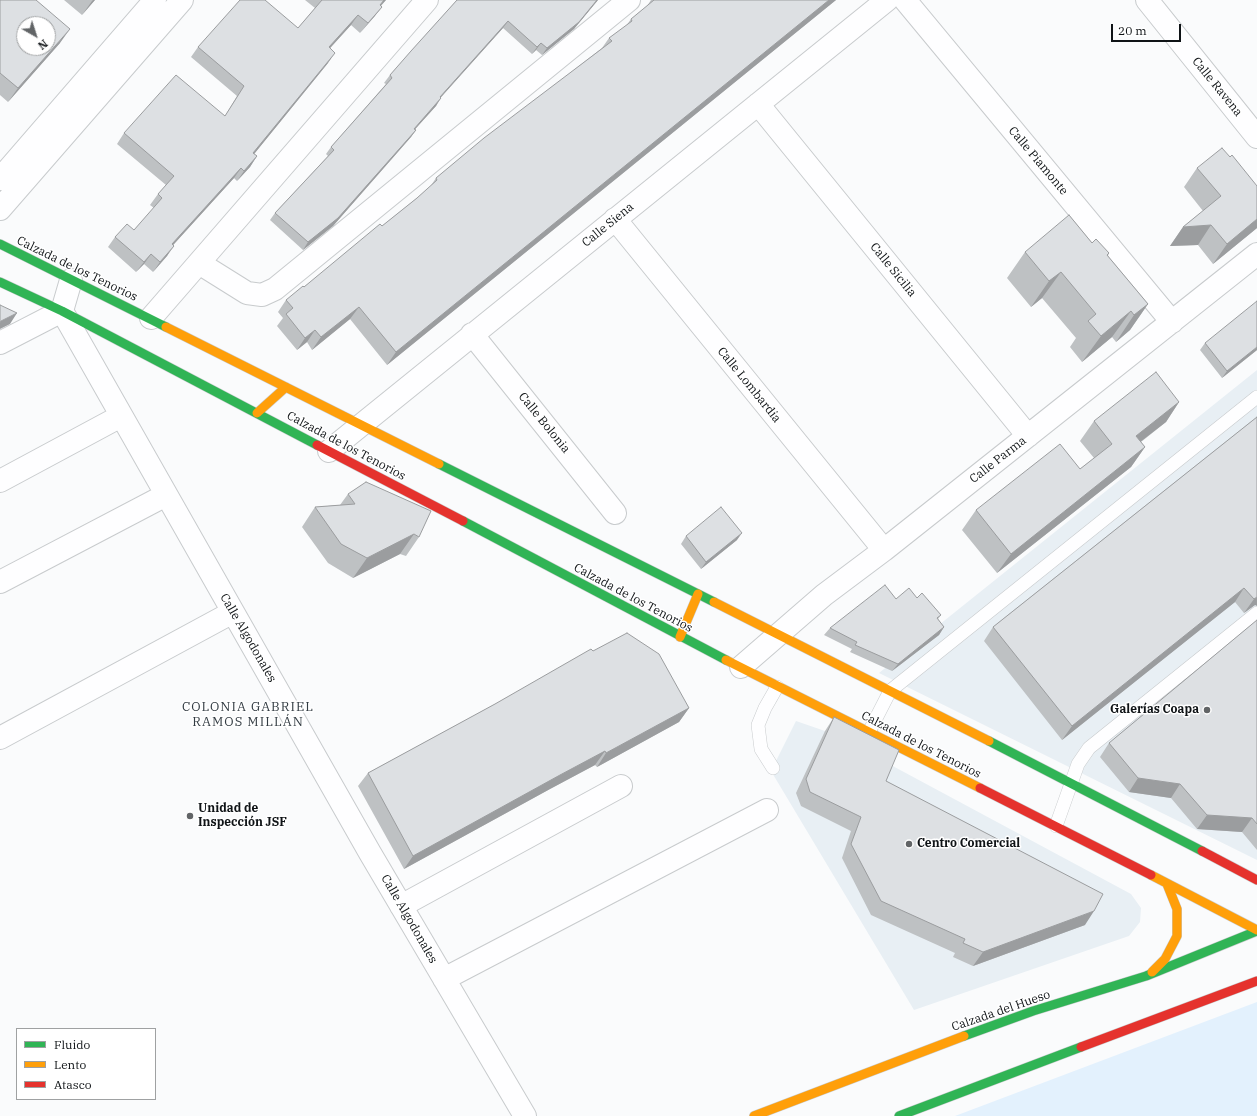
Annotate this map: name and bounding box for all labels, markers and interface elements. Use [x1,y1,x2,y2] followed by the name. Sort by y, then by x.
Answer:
[16,16,56,56] north arrow
[1113,16,1183,42] scale bar
[1118,23,1147,38] text: 20 m
[35,36,51,53] text: N
[1189,54,1245,120] street label: Calle Ravena
[1005,124,1071,198] street label: Calle Piamonte
[579,200,637,250] street label: Calle Siena
[14,233,140,305] street label: Calzada de los Tenorios
[867,240,919,300] street label: Calle Sicilia
[714,344,784,426] street label: Calle Lombardía
[515,390,573,456] street label: Calle Bolonia
[284,409,408,483] street label: Calzada de los Tenorios
[967,433,1029,487] street label: Calle Parma
[571,561,695,635] street label: Calzada de los Tenorios
[217,591,279,685] street label: Calle Algodonales
[182,699,314,730] district label: COLONIA GABRIEL RAMOS MILLÁN
[1110,703,1199,717] place label: Galerías Coapa
[1202,705,1212,715] marker: Galerías Coapa
[859,709,983,781] street label: Calzada de los Tenorios
[198,802,287,830] place label: Unidad de Inspección JSF
[185,811,195,821] marker: Unidad de Inspección JSF
[917,837,1020,851] place label: Centro Comercial
[904,839,914,849] marker: Centro Comercial
[378,872,440,966] street label: Calle Algodonales
[950,987,1052,1035] street label: Calzada del Hueso
[16,1028,156,1100] legend
[54,1037,90,1052] text: Fluido
[54,1057,86,1072] text: Lento
[54,1077,92,1092] text: Atasco

